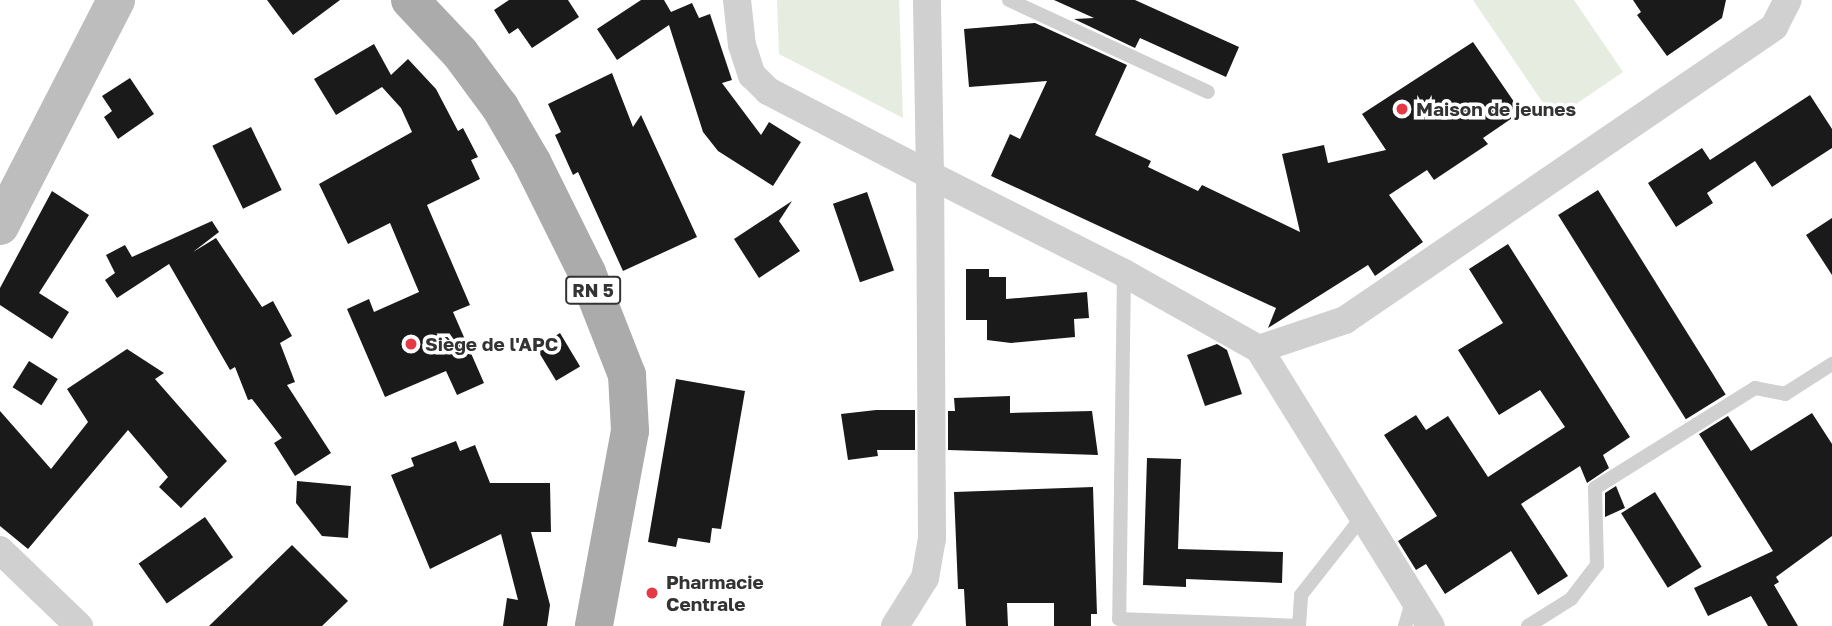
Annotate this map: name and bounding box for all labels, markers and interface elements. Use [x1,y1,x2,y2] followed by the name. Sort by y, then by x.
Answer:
[1416,98,1576,120] place label: Maison de jeunes
[1394,101,1410,117] marker: Maison de jeunes
[565,276,621,304] road number: RN 5
[425,333,558,355] place label: Siège de l'APC
[403,336,419,352] marker: Siège de l'APC
[666,571,764,615] place label: Pharmacie Centrale
[644,585,660,601] marker: Pharmacie Centrale

